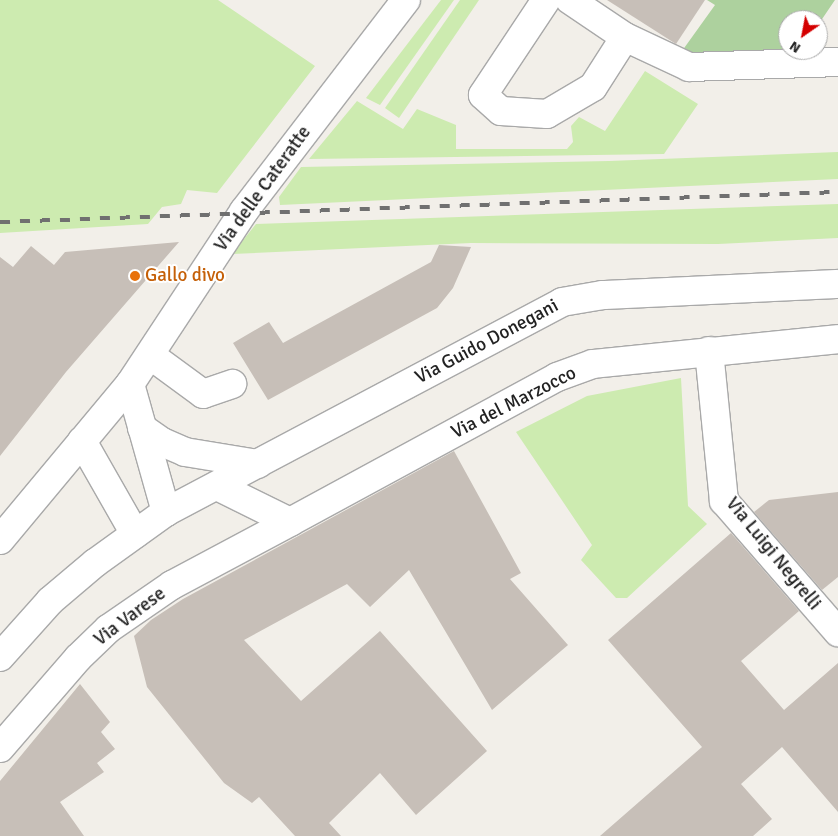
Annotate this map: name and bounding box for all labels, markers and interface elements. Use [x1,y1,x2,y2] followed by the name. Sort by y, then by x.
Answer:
[778,10,828,60] north arrow
[786,37,804,57] text: N
[210,122,316,256] street label: Via delle Cateratte
[145,265,225,287] place label: Gallo divo
[129,270,141,282] marker: Gallo divo
[411,295,563,389] street label: Via Guido Donegani
[448,362,580,444] street label: Via del Marzocco
[720,493,826,615] street label: Via Luigi Negrelli
[90,583,170,651] street label: Via Varese

